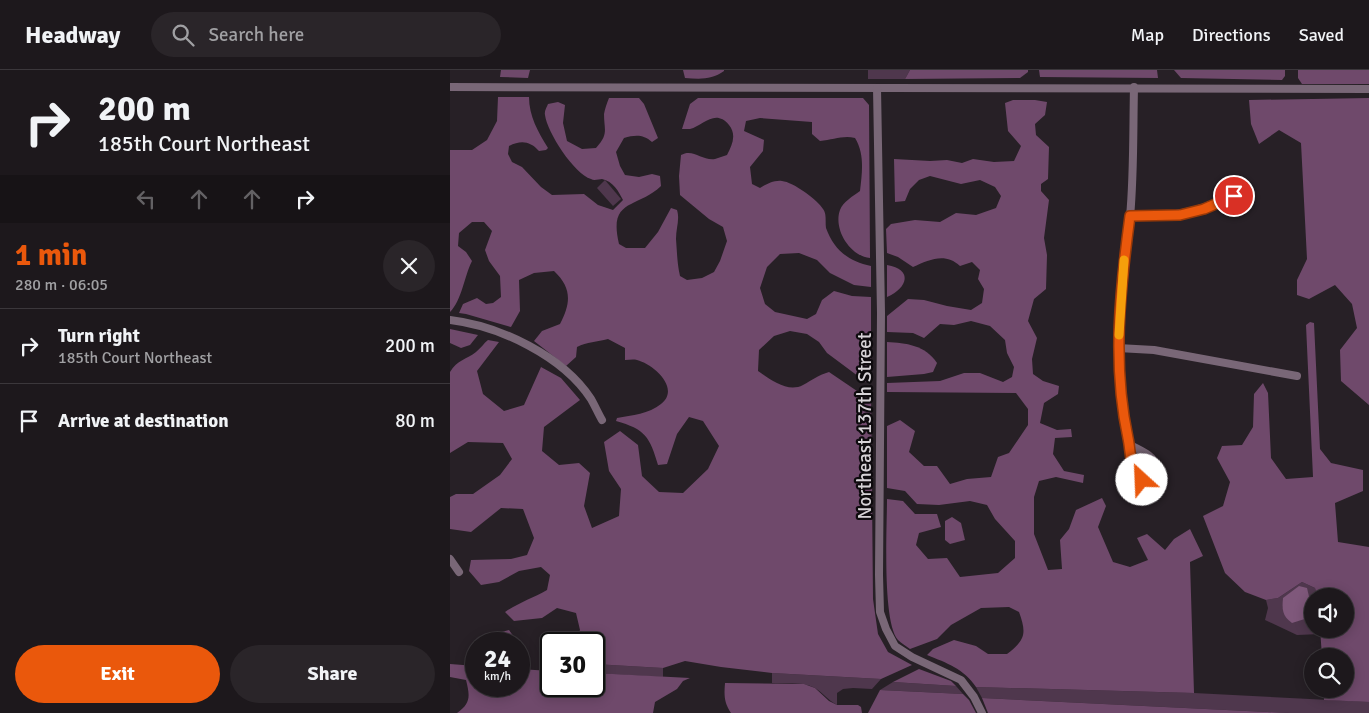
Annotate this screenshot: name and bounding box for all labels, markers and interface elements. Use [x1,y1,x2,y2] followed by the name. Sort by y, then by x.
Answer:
[151,12,501,57] search box
[25,20,121,50] text: Headway
[169,21,197,49] icon: search
[209,23,304,47] text: Search here
[1131,24,1164,46] text: Map
[1192,24,1271,46] text: Directions
[1299,24,1344,46] text: Saved
[98,87,191,130] text: 200 m
[15,90,80,155] icon: right
[98,130,310,157] text: 185th Court Northeast
[1213,175,1255,217] pin
[1220,182,1248,210] icon: arrive
[132,185,160,213] icon: left
[185,185,213,213] icon: ahead
[238,185,266,213] icon: ahead
[291,185,319,213] icon: right
[15,237,87,274] text: 1 min
[383,240,435,292] button: close
[15,275,108,295] text: 280 m · 06:05
[58,324,140,348] text: Turn right
[15,332,43,360] icon: right
[853,332,877,519] street label: Northeast 137th Street
[385,334,435,358] text: 200 m
[58,348,212,368] text: 185th Court Northeast
[15,407,43,435] icon: arrive
[58,409,229,433] text: Arrive at destination
[395,409,435,433] text: 80 m
[1115,453,1167,505] position arrow
[1304,588,1354,698] map controls
[1304,588,1354,638] button: sound
[540,632,605,697] speed limit sign: 30
[484,643,511,674] text: 24
[15,645,220,703] button: Exit
[230,645,435,703] button: Share
[1304,648,1354,698] button: search
[484,669,511,684] text: km/h

